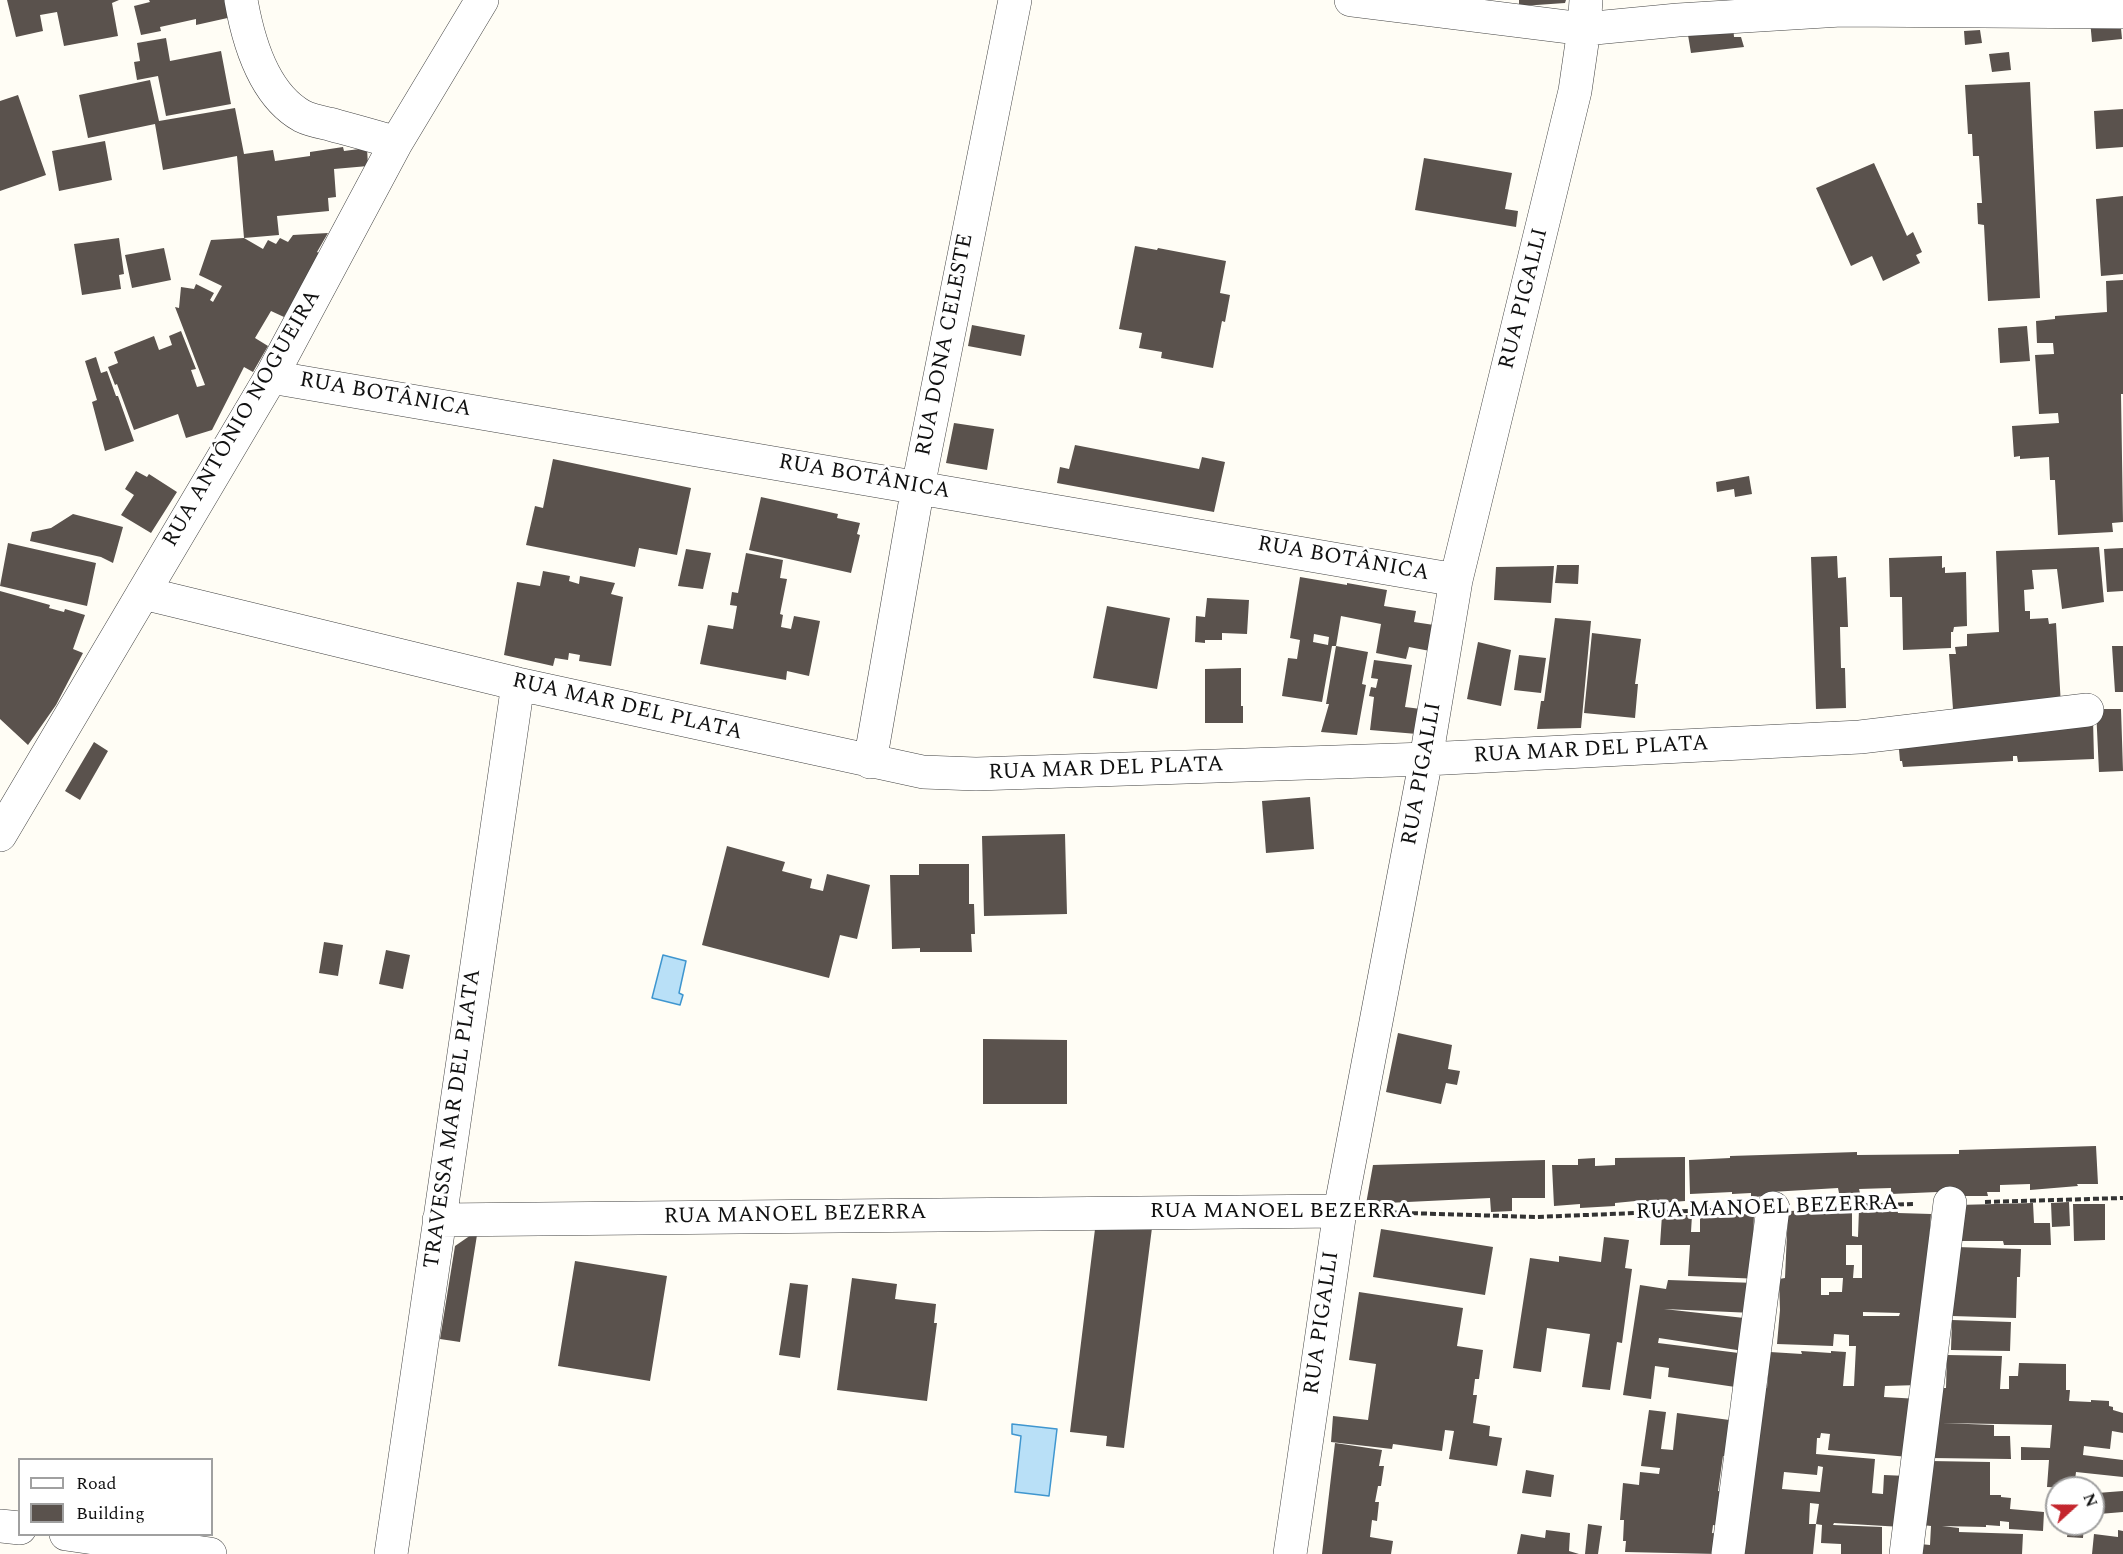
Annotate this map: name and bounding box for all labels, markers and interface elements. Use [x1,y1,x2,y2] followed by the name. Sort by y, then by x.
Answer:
[1495,226,1555,372] street label: RUA PIGALLI
[911,231,981,459] street label: RUA DONA CELESTE
[158,286,328,552] street label: RUA ANTÔNIO NOGUEIRA
[297,368,473,424] street label: RUA BOTÂNICA
[776,450,952,506] street label: RUA BOTÂNICA
[1255,532,1431,588] street label: RUA BOTÂNICA
[509,669,745,747] street label: RUA MAR DEL PLATA
[1397,701,1449,847] street label: RUA PIGALLI
[1473,732,1709,770] street label: RUA MAR DEL PLATA
[988,753,1224,787] street label: RUA MAR DEL PLATA
[420,967,488,1271] street label: TRAVESSA MAR DEL PLATA
[1635,1191,1899,1227] street label: RUA MANOEL BEZERRA
[1150,1200,1412,1226] street label: RUA MANOEL BEZERRA
[663,1201,927,1231] street label: RUA MANOEL BEZERRA
[1300,1250,1346,1396] street label: RUA PIGALLI
[18,1458,213,1536] legend
[76,1470,117,1497] text: Road
[2045,1476,2105,1536] north arrow
[2076,1490,2103,1511] text: N
[76,1500,145,1527] text: Building

